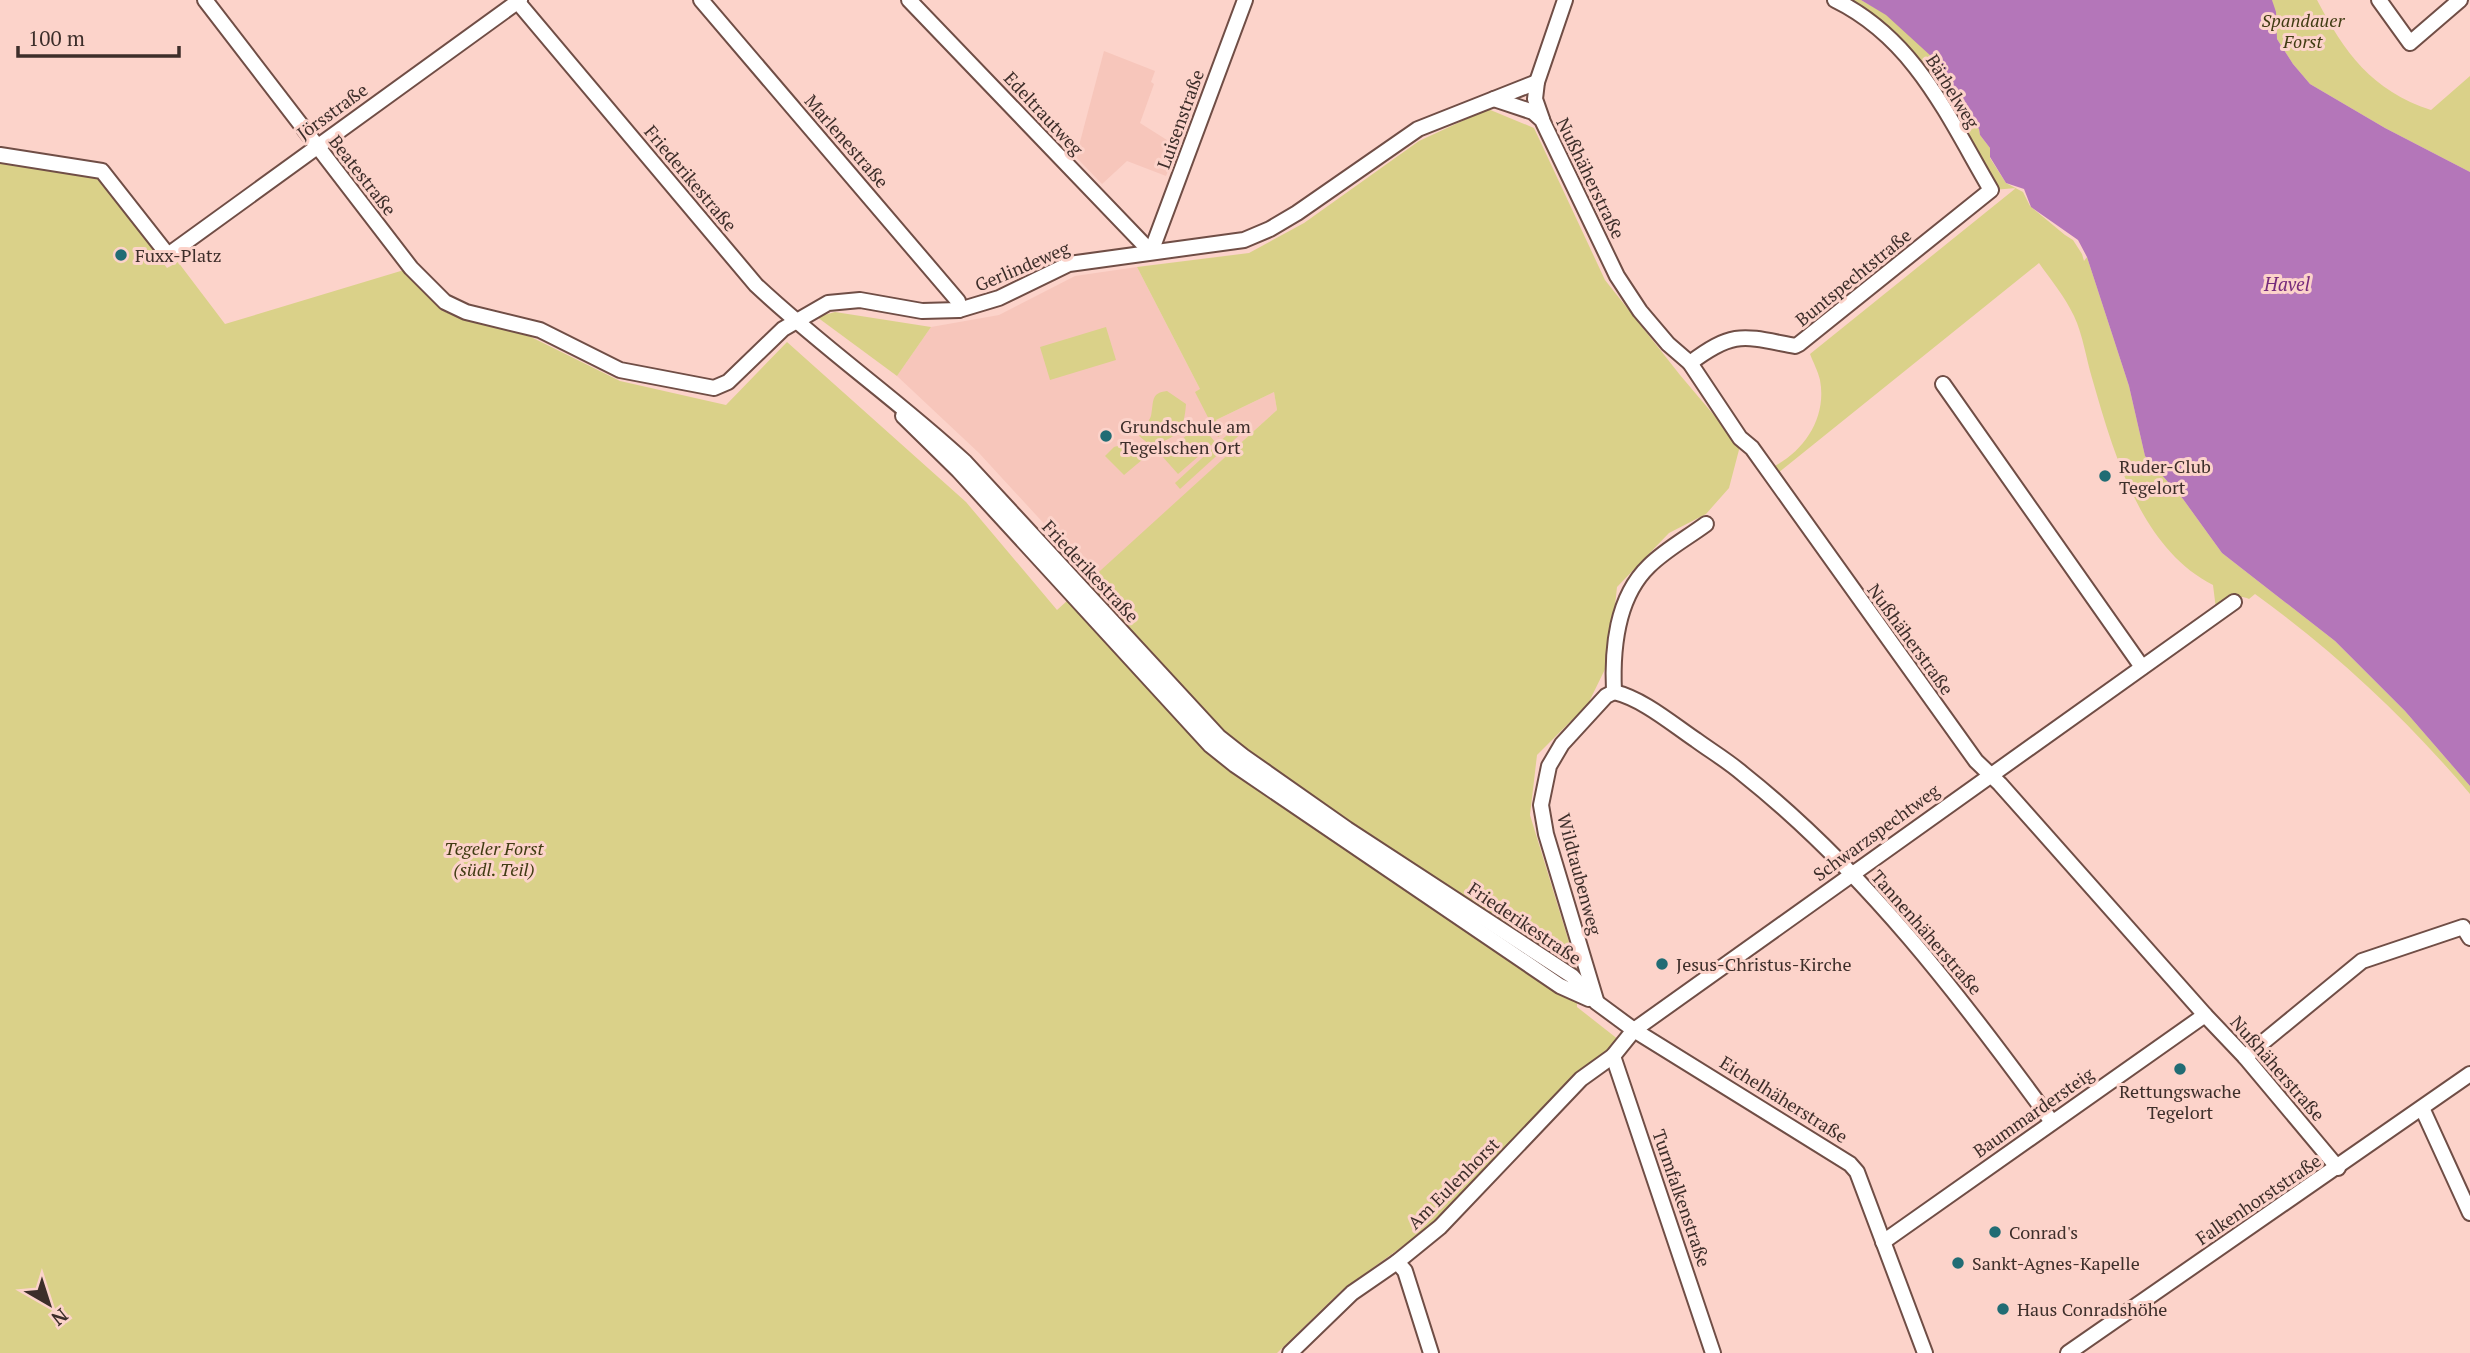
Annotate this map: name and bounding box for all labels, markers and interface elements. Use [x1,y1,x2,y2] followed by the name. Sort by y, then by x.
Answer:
[2262,8,2346,53] park label: Spandauer Forst
[18,14,178,58] scale bar
[28,24,85,52] text: 100 m
[1921,50,1985,133] street label: Bärbelweg
[999,66,1089,160] street label: Edeltrautweg
[1151,66,1209,172] street label: Luisenstraße
[292,77,372,145] street label: Jörsstraße
[800,89,894,193] street label: Marlenestraße
[1551,113,1631,243] street label: Nußhäherstraße
[639,120,743,236] street label: Friederikestraße
[324,130,402,220] street label: Beatestraße
[1790,223,1916,331] street label: Buntspechtstraße
[971,235,1073,297] street label: Gerlindeweg
[135,243,221,267] place label: Fuxx-Platz
[113,247,129,263] marker: Fuxx-Platz
[2263,271,2311,296] water label: Havel
[1120,414,1251,459] place label: Grundschule am Tegelschen Ort
[1098,428,1114,444] marker: Grundschule am Tegelschen Ort
[2119,454,2211,499] place label: Ruder-Club Tegelort
[2097,468,2113,484] marker: Ruder-Club Tegelort
[1037,515,1145,627] street label: Friederikestraße
[1862,578,1960,700] street label: Nußhäherstraße
[1808,778,1944,886] street label: Schwarzspechtweg
[1552,811,1608,938] street label: Wildtaubenweg
[444,836,545,881] park label: Tegeler Forst (südl. Teil)
[1866,864,1988,1000] street label: Tannenhäherstraße
[1464,876,1586,970] street label: Friederikestraße
[1676,952,1851,976] place label: Jesus-Christus-Kirche
[1654,956,1670,972] marker: Jesus-Christus-Kirche
[2226,1010,2330,1126] street label: Nußhäherstraße
[1716,1050,1852,1148] street label: Eichelhäherstraße
[1968,1061,2098,1163] street label: Baummardersteig
[2172,1061,2188,1077] marker: Rettungswache Tegelort
[2119,1079,2241,1124] place label: Rettungswache Tegelort
[1647,1126,1717,1270] street label: Turmfalkenstraße
[1402,1132,1504,1234] street label: Am Eulenhorst
[2191,1148,2325,1250] street label: Falkenhorststraße
[2009,1220,2078,1244] place label: Conrad's
[1987,1224,2003,1240] marker: Conrad's
[1972,1251,2140,1275] place label: Sankt-Agnes-Kapelle
[1950,1255,1966,1271] marker: Sankt-Agnes-Kapelle
[14,1269,84,1339] north arrow
[2017,1297,2167,1321] place label: Haus Conradshöhe
[1995,1301,2011,1317] marker: Haus Conradshöhe
[46,1303,73,1332] text: N

